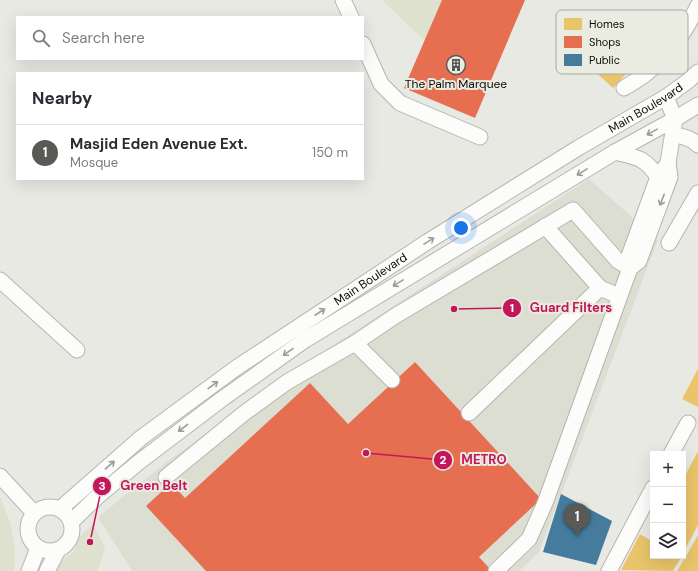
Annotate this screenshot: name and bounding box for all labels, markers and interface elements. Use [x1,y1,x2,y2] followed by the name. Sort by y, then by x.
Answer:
[556,10,688,74] legend
[16,16,364,60] search box
[589,17,625,31] text: Homes
[30,27,52,49] icon: search
[62,28,145,48] text: Search here
[589,35,621,49] text: Shops
[589,53,620,67] text: Public
[445,54,467,76] building icon: The Palm Marquee
[405,76,507,92] place label: The Palm Marquee
[605,79,686,137] street label: Main Boulevard
[32,87,92,109] text: Nearby
[646,128,658,136] one-way arrow
[70,134,248,154] text: Masjid Eden Avenue Ext.
[43,144,47,161] text: 1
[312,144,348,161] text: 150 m
[70,154,118,171] text: Mosque
[576,169,588,177] one-way arrow
[657,193,665,205] one-way arrow
[451,218,471,238] your location
[423,237,434,245] one-way arrow
[331,249,410,309] street label: Main Boulevard
[392,279,404,287] one-way arrow
[502,295,620,320] callout: Guard Filters
[530,299,612,316] text: Guard Filters
[510,300,514,316] text: 1
[314,308,325,316] one-way arrow
[283,348,294,356] one-way arrow
[207,381,218,389] one-way arrow
[178,424,189,433] one-way arrow
[433,447,514,472] callout: METRO
[461,451,507,468] text: METRO
[650,451,686,559] map controls
[650,451,686,487] button: +
[440,452,447,468] text: 2
[105,460,115,470] one-way arrow
[92,473,195,498] callout: Green Belt
[120,477,188,494] text: Green Belt
[98,478,106,494] text: 3
[650,487,686,523] button: −
[564,503,590,536] pin: 1
[650,523,686,559] button: layers

